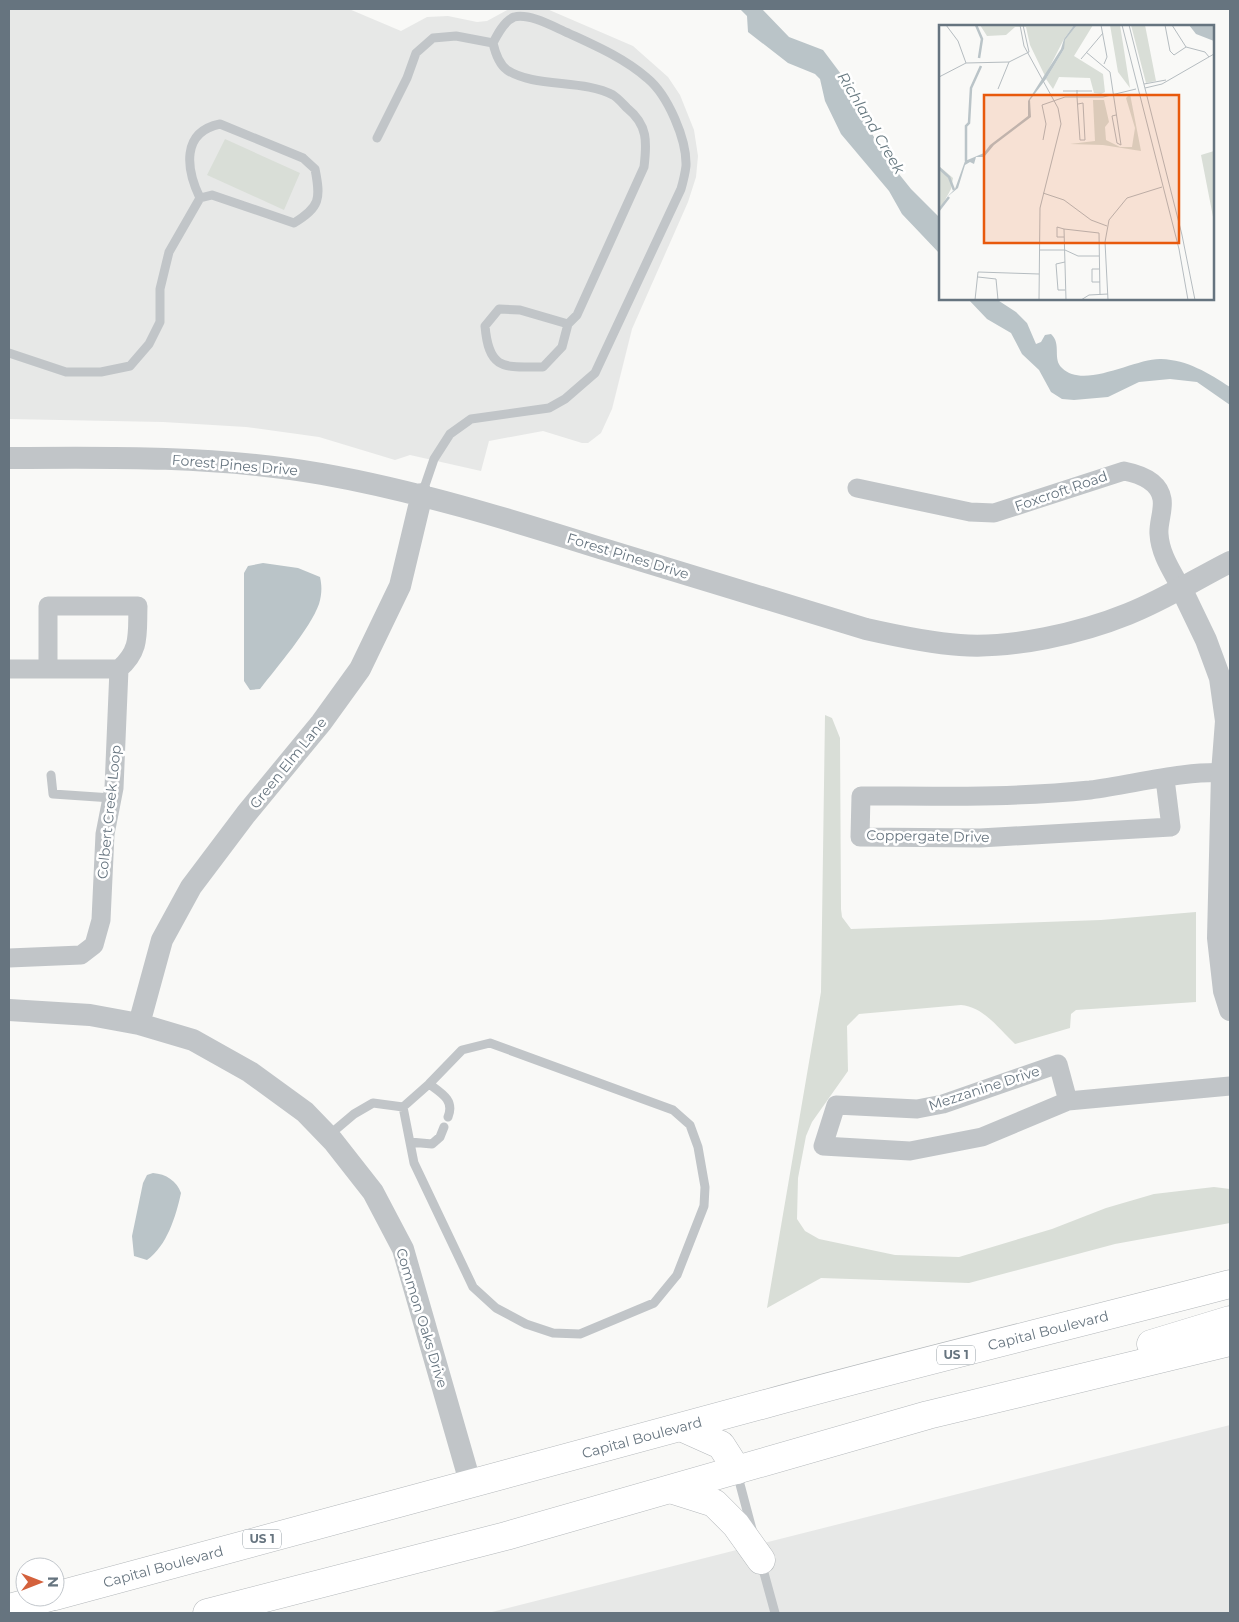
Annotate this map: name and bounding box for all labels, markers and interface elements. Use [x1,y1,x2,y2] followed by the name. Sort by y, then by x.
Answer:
[939,25,1214,300] inset map
[834,68,910,178] water label: Richland Creek
[171,451,299,479] street label: Forest Pines Drive
[1012,467,1110,515] street label: Foxcroft Road
[565,529,691,583] street label: Forest Pines Drive
[246,714,330,812] street label: Green Elm Lane
[93,744,125,880] street label: Colbert Creek Loop
[866,826,990,846] street label: Coppergate Drive
[926,1062,1042,1114] street label: Mezzanine Drive
[392,1246,452,1390] street label: Common Oaks Drive
[986,1307,1110,1354] street label: Capital Boulevard
[937,1346,975,1364] road number: US 1
[580,1413,704,1462] street label: Capital Boulevard
[243,1530,281,1548] road number: US 1
[101,1542,225,1591] street label: Capital Boulevard
[15,1557,65,1607] north arrow
[44,1576,62,1588] text: N

